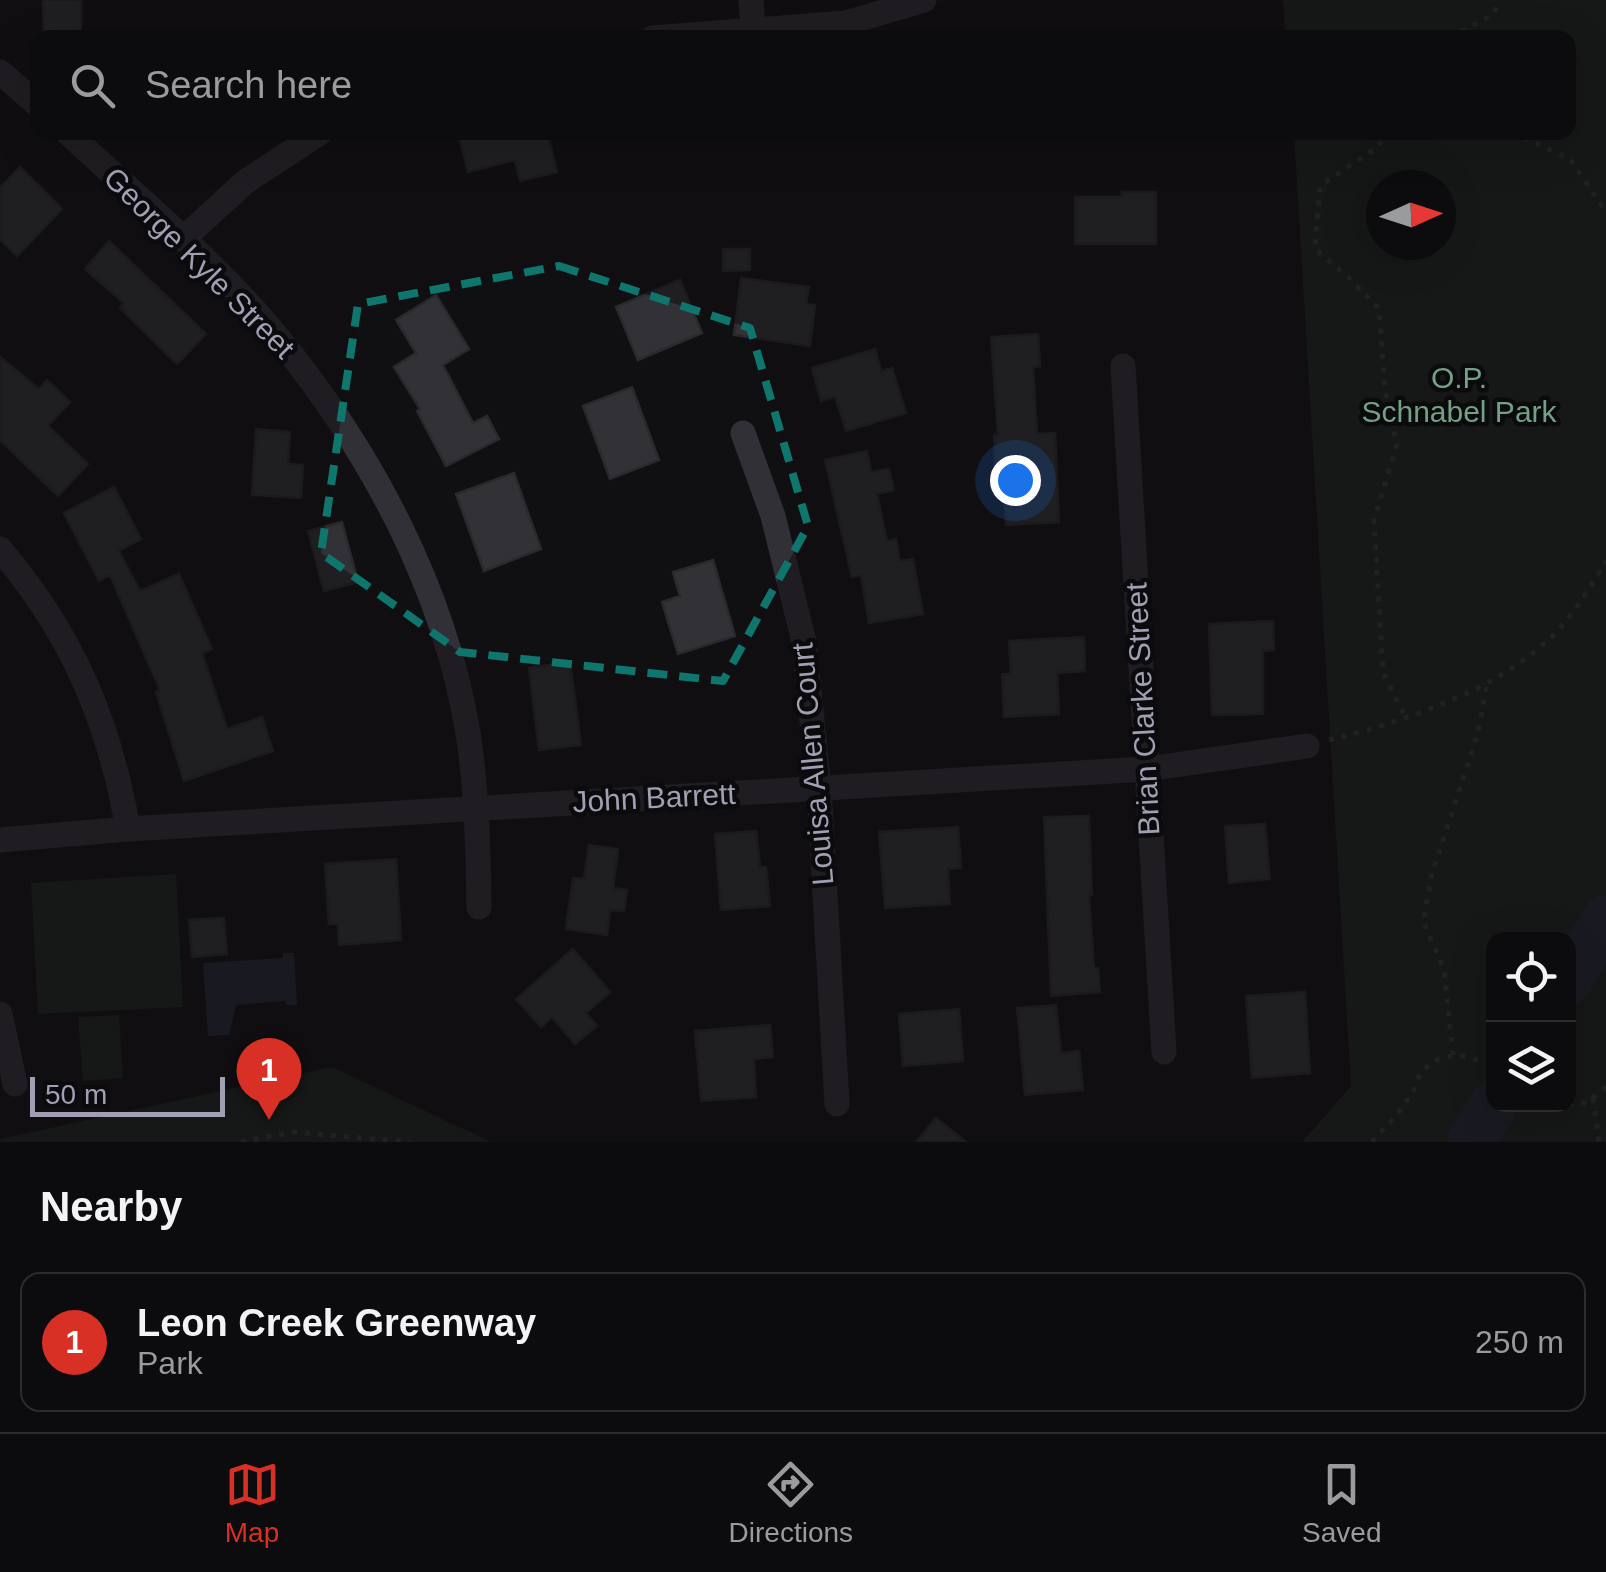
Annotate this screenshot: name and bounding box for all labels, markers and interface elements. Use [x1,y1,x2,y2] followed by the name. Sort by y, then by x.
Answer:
[30,30,1576,140] search box
[65,58,120,113] icon: search
[145,64,352,106] text: Search here
[97,161,302,365] street label: George Kyle Street
[1366,170,1456,260] north arrow
[1361,361,1558,428] park label: O.P. Schnabel Park
[990,455,1041,506] your location
[1119,581,1166,836] street label: Brian Clarke Street
[785,641,840,887] street label: Louisa Allen Court
[572,777,737,818] street label: John Barrett
[1486,932,1576,1112] map controls
[1486,932,1576,1022] button: locate
[1486,1022,1576,1112] button: layers
[236,1038,302,1120] pin: 1
[30,1072,225,1116] scale bar
[45,1079,107,1110] text: 50 m
[40,1183,182,1230] text: Nearby
[137,1302,536,1344] text: Leon Creek Greenway
[66,1324,83,1360] text: 1
[1475,1324,1564,1360] text: 250 m
[137,1345,203,1381] text: Park
[225,1457,280,1549] tab: Map
[729,1457,853,1549] tab: Directions
[1302,1457,1381,1549] tab: Saved

